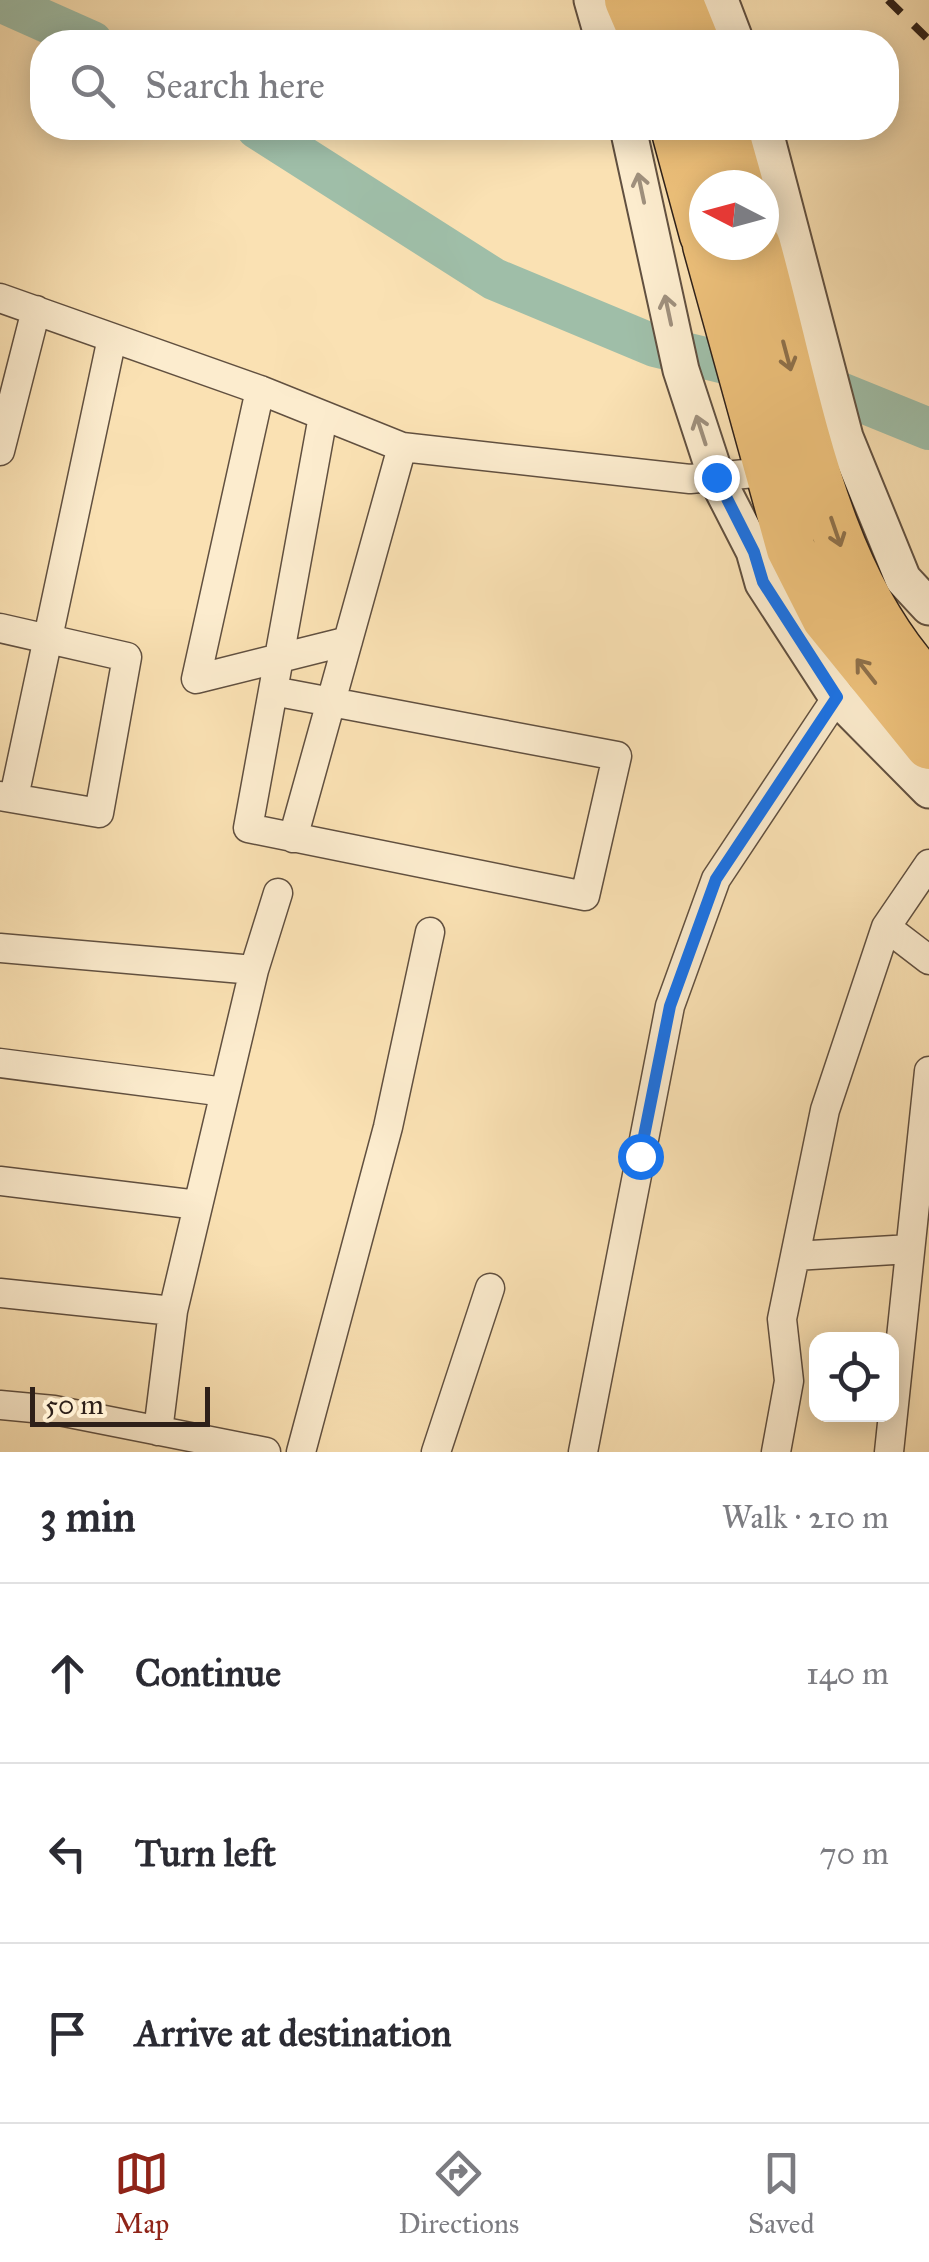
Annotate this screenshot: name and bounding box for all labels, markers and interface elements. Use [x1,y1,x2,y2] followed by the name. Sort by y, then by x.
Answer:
[30,30,899,140] search box
[65,58,120,113] icon: search
[145,62,325,108] text: Search here
[689,170,779,260] north arrow
[631,173,650,205] one-way arrow
[658,294,676,326] one-way arrow
[778,340,797,371] one-way arrow
[691,415,709,447] one-way arrow
[694,455,740,501] route end
[829,516,847,548] one-way arrow
[856,658,877,685] one-way arrow
[618,1134,664,1180] route start
[809,1332,899,1422] map controls
[809,1332,899,1422] button: locate
[30,1382,210,1426] scale bar
[45,1387,104,1422] text: 50 m
[40,1491,135,1543] text: 3 min
[722,1498,889,1537] text: Walk · 210 m
[40,1646,95,1701] icon: ahead
[135,1650,281,1696] text: Continue
[806,1654,889,1693] text: 140 m
[40,1826,95,1881] icon: left
[135,1830,276,1876] text: Turn left
[820,1834,889,1873] text: 70 m
[40,2006,95,2061] icon: arrive
[135,2010,452,2056] text: Arrive at destination
[114,2146,169,2241] tab: Map
[398,2146,519,2241] tab: Directions
[748,2146,815,2241] tab: Saved

